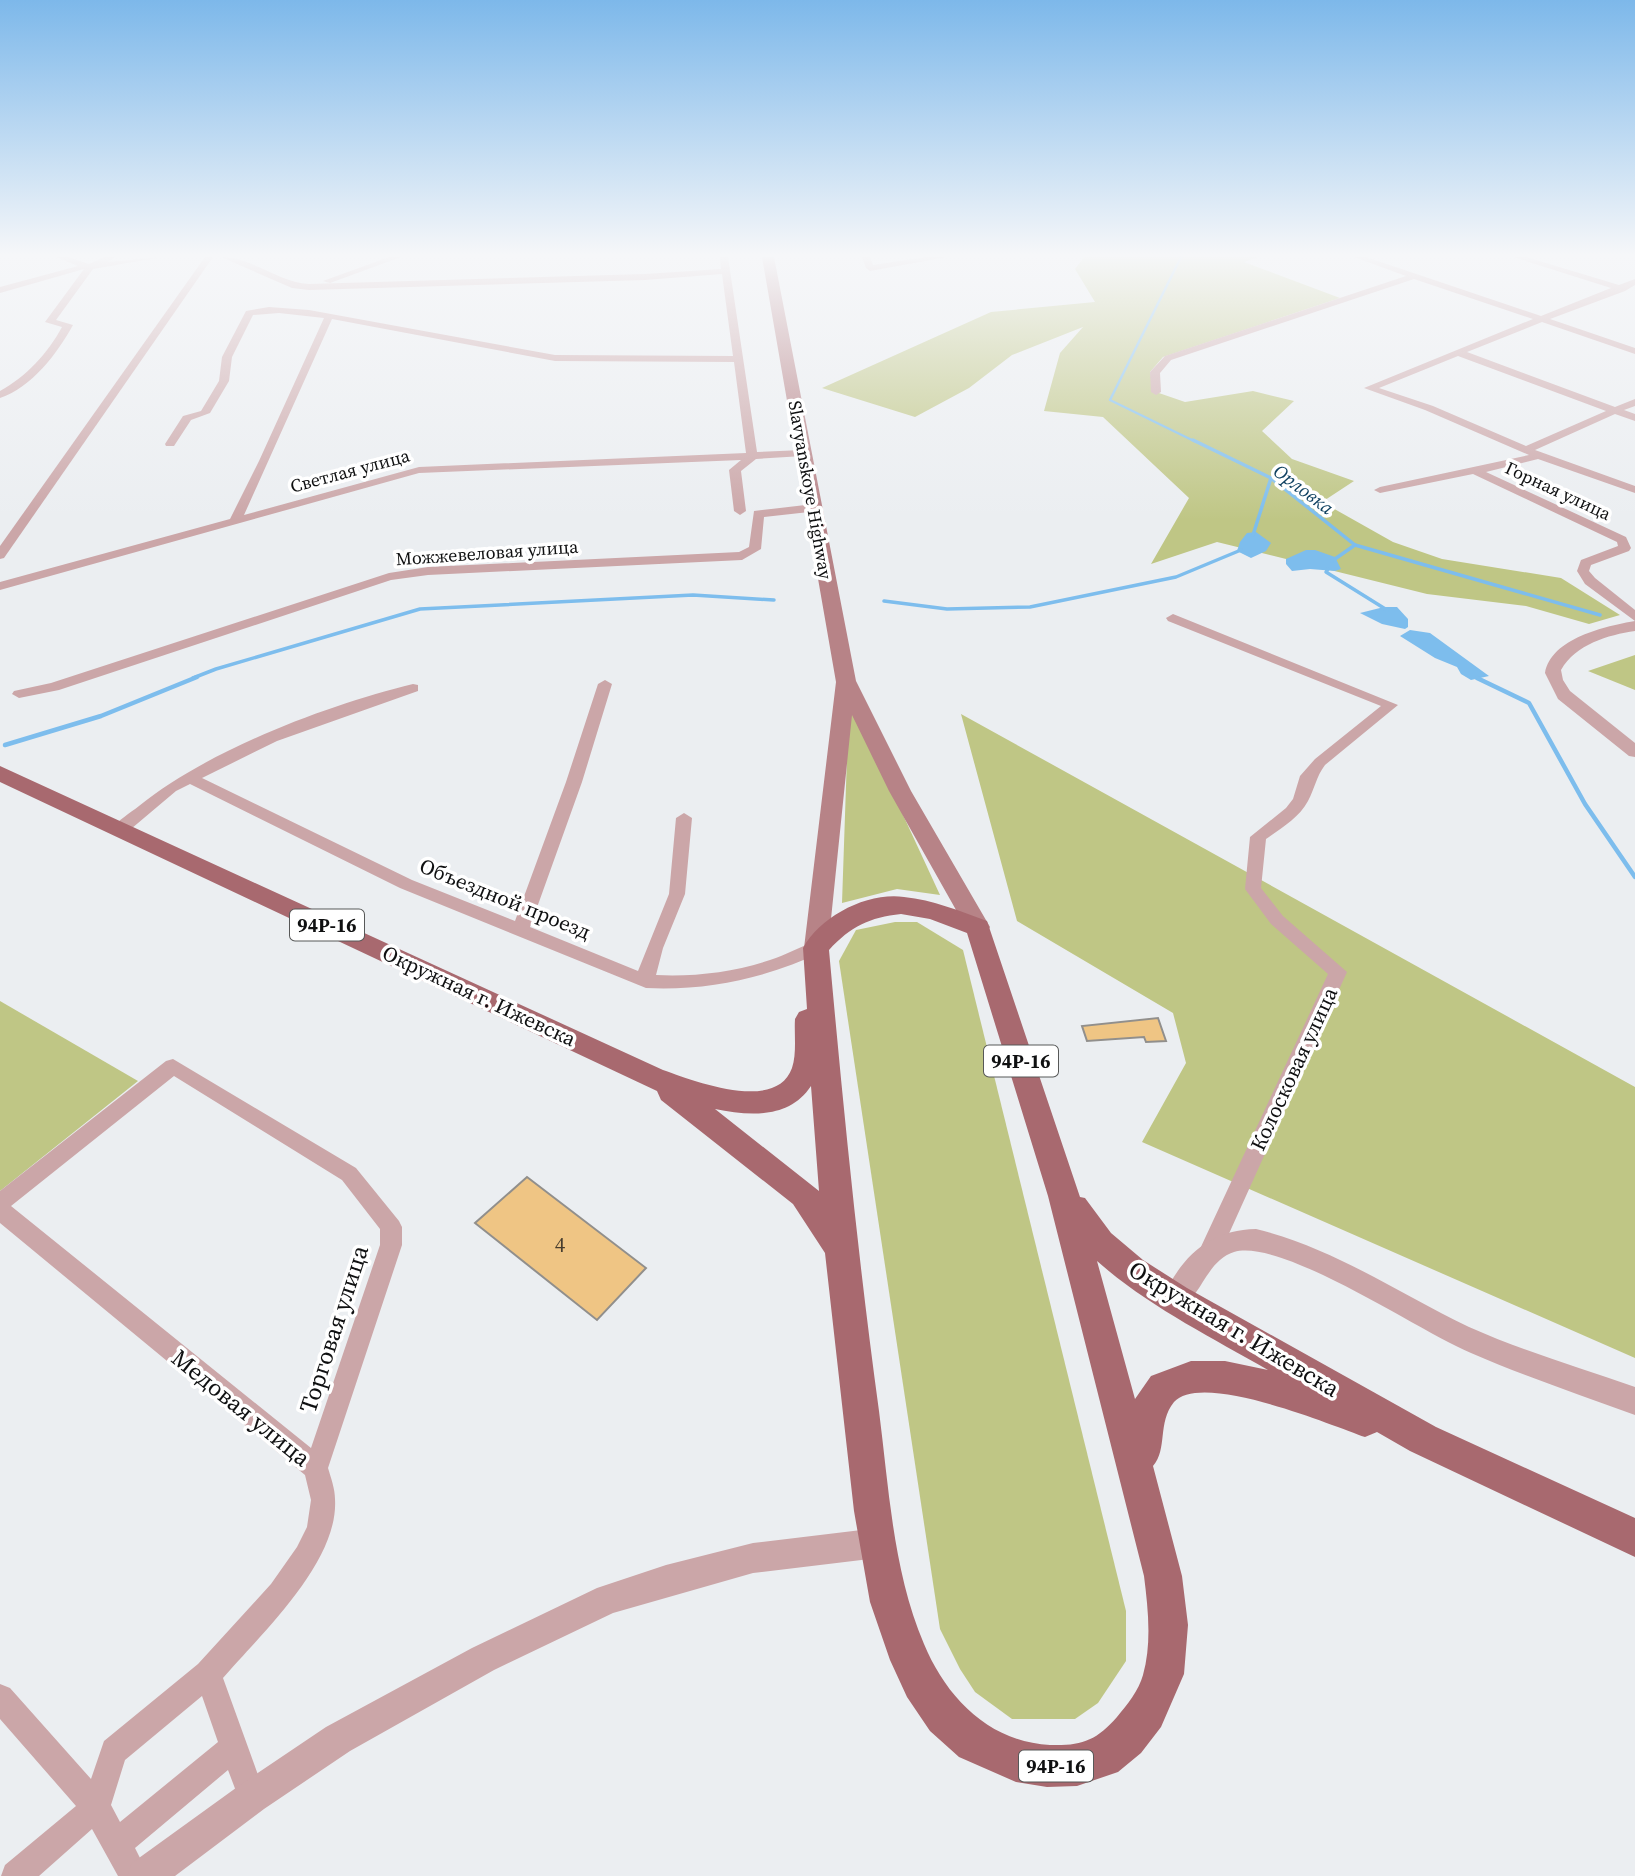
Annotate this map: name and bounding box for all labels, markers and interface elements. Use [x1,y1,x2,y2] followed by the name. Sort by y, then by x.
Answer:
[782,399,839,582] street label: Slavyanskoye Highway
[287,442,413,498] street label: Светлая улица
[1501,455,1616,526] street label: Горная улица
[1268,458,1340,520] water label: Орловка
[395,534,580,571] street label: Можжевеловая улица
[415,851,595,946] street label: Объездной проезд
[290,909,364,940] road number: 94Р-16
[378,938,581,1053] street label: Окружная г. Ижевска
[1243,982,1344,1155] street label: Колосковая улица
[984,1046,1058,1077] road number: 94Р-16
[555,1230,566,1259] house number: 4
[291,1240,376,1417] street label: Торговая улица
[1123,1253,1346,1405] street label: Окружная г. Ижевска
[165,1341,318,1474] street label: Медовая улица
[1019,1750,1093,1782] road number: 94Р-16

